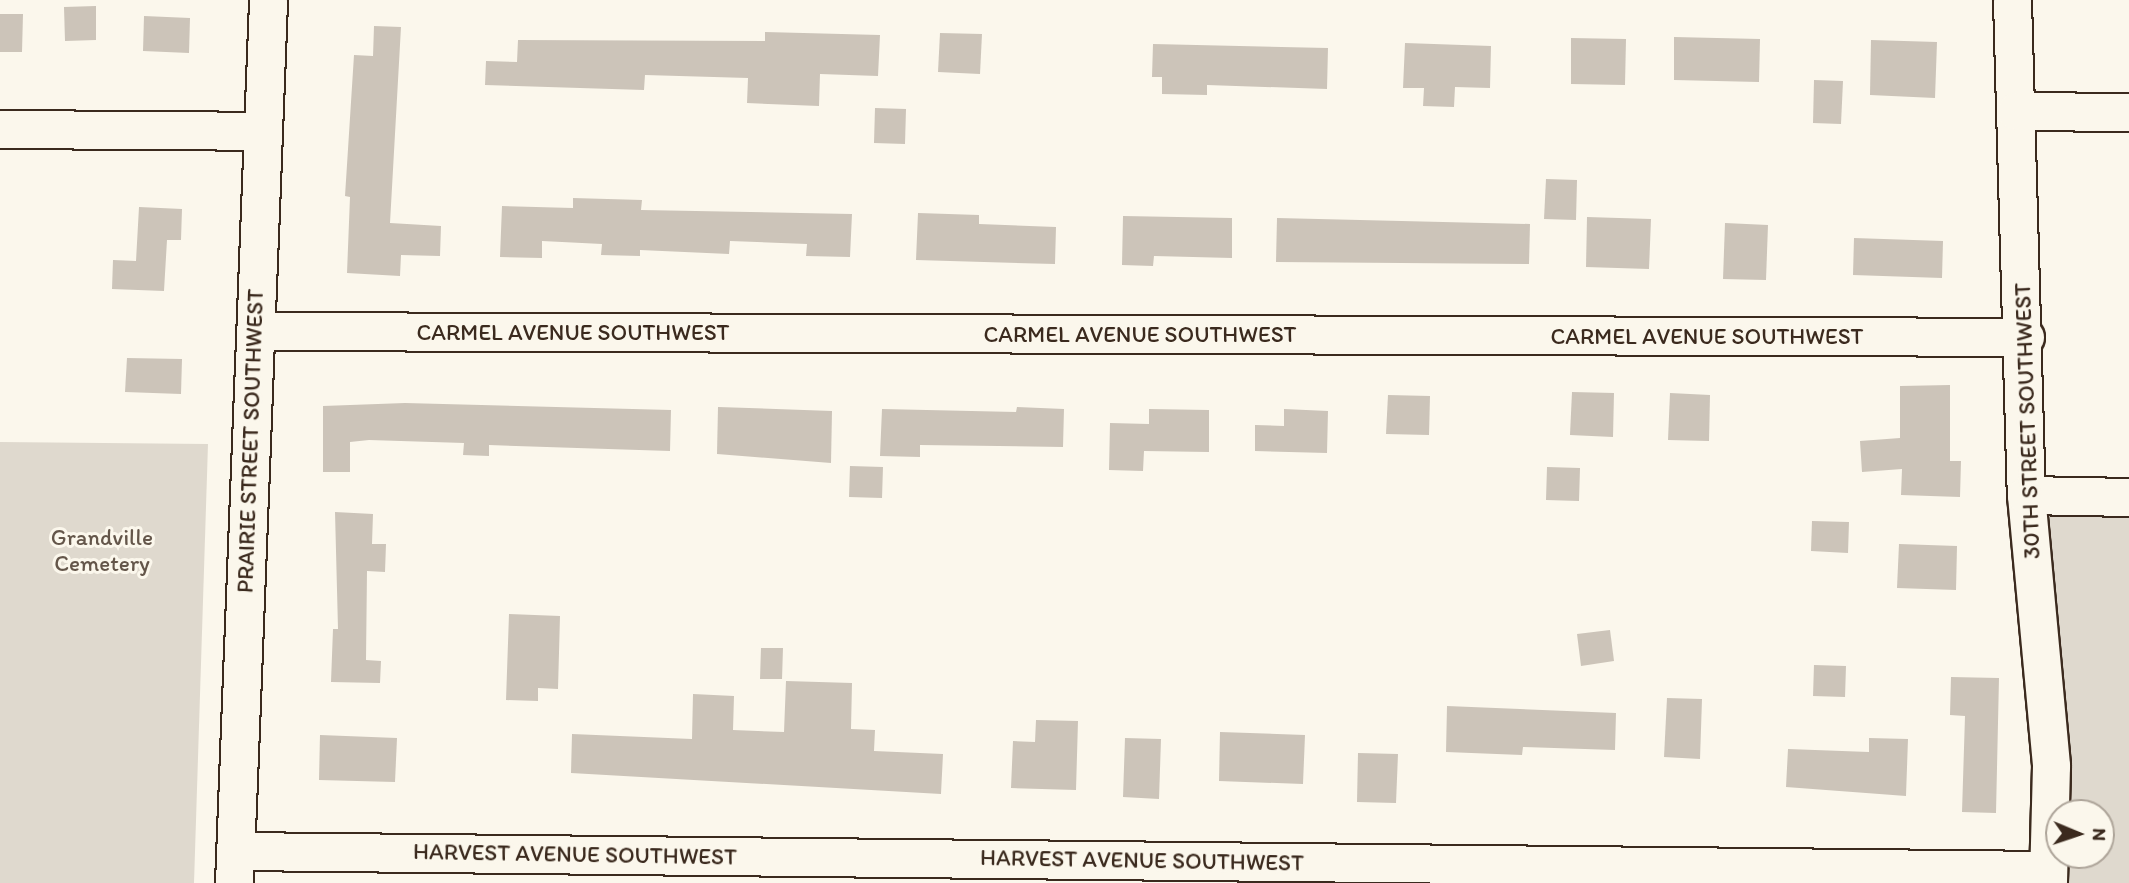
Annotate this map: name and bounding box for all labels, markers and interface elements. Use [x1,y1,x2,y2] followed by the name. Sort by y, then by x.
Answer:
[2008,282,2046,560] street label: 30TH STREET SOUTHWEST
[231,288,269,594] street label: PRAIRIE STREET SOUTHWEST
[417,318,729,346] street label: CARMEL AVENUE SOUTHWEST
[984,320,1296,348] street label: CARMEL AVENUE SOUTHWEST
[1551,322,1863,350] street label: CARMEL AVENUE SOUTHWEST
[51,523,153,577] park label: Grandville Cemetery
[2045,799,2115,869] north arrow
[2088,828,2111,841] text: N
[413,837,737,871] street label: HARVEST AVENUE SOUTHWEST
[980,843,1304,877] street label: HARVEST AVENUE SOUTHWEST

